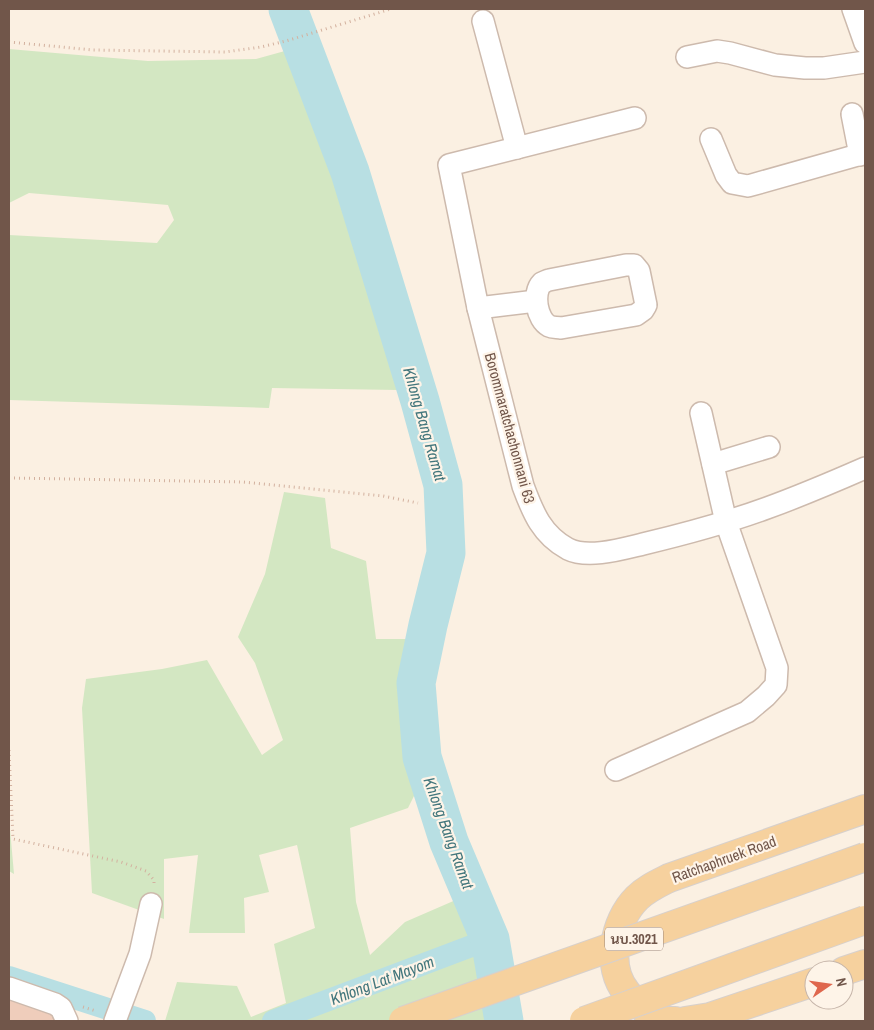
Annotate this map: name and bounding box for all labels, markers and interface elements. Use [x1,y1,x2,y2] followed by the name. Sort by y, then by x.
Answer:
[480,350,540,506] street label: Borommaratchachonnani 63
[398,365,452,484] water label: Khlong Bang Ramat
[419,774,480,892] water label: Khlong Bang Ramat
[669,830,779,888] street label: Ratchaphruek Road
[605,928,663,951] road number: นบ.3021
[327,950,437,1010] water label: Khlong Lat Mayom
[804,960,854,1010] north arrow
[832,976,851,988] text: N

